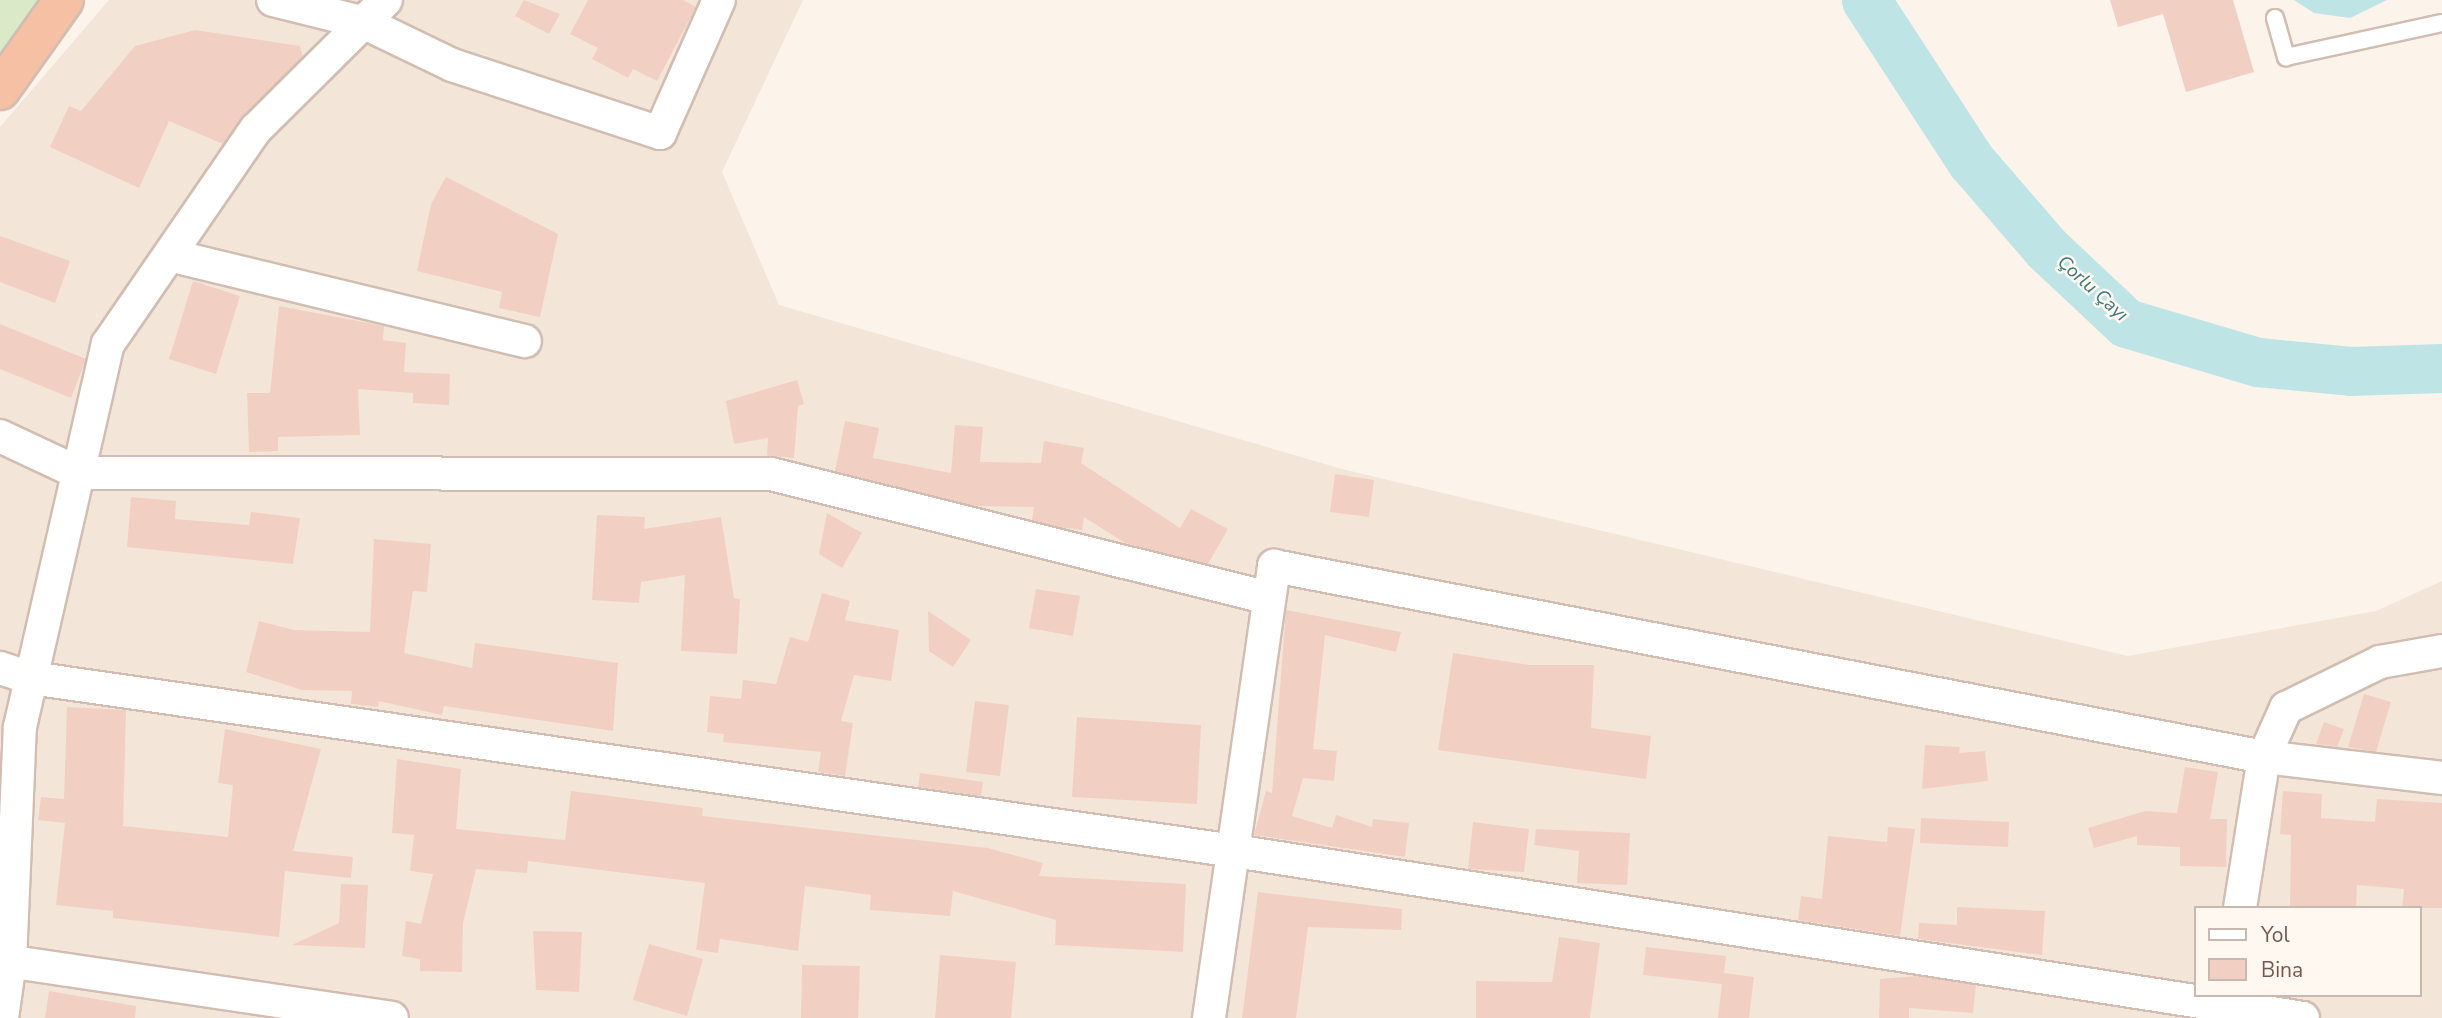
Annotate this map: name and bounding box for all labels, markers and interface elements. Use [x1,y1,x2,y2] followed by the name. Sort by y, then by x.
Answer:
[2052,251,2132,327] water label: Çorlu Çayı
[2194,906,2421,997] legend
[2261,921,2290,949] text: Yol
[2261,956,2303,984] text: Bina

